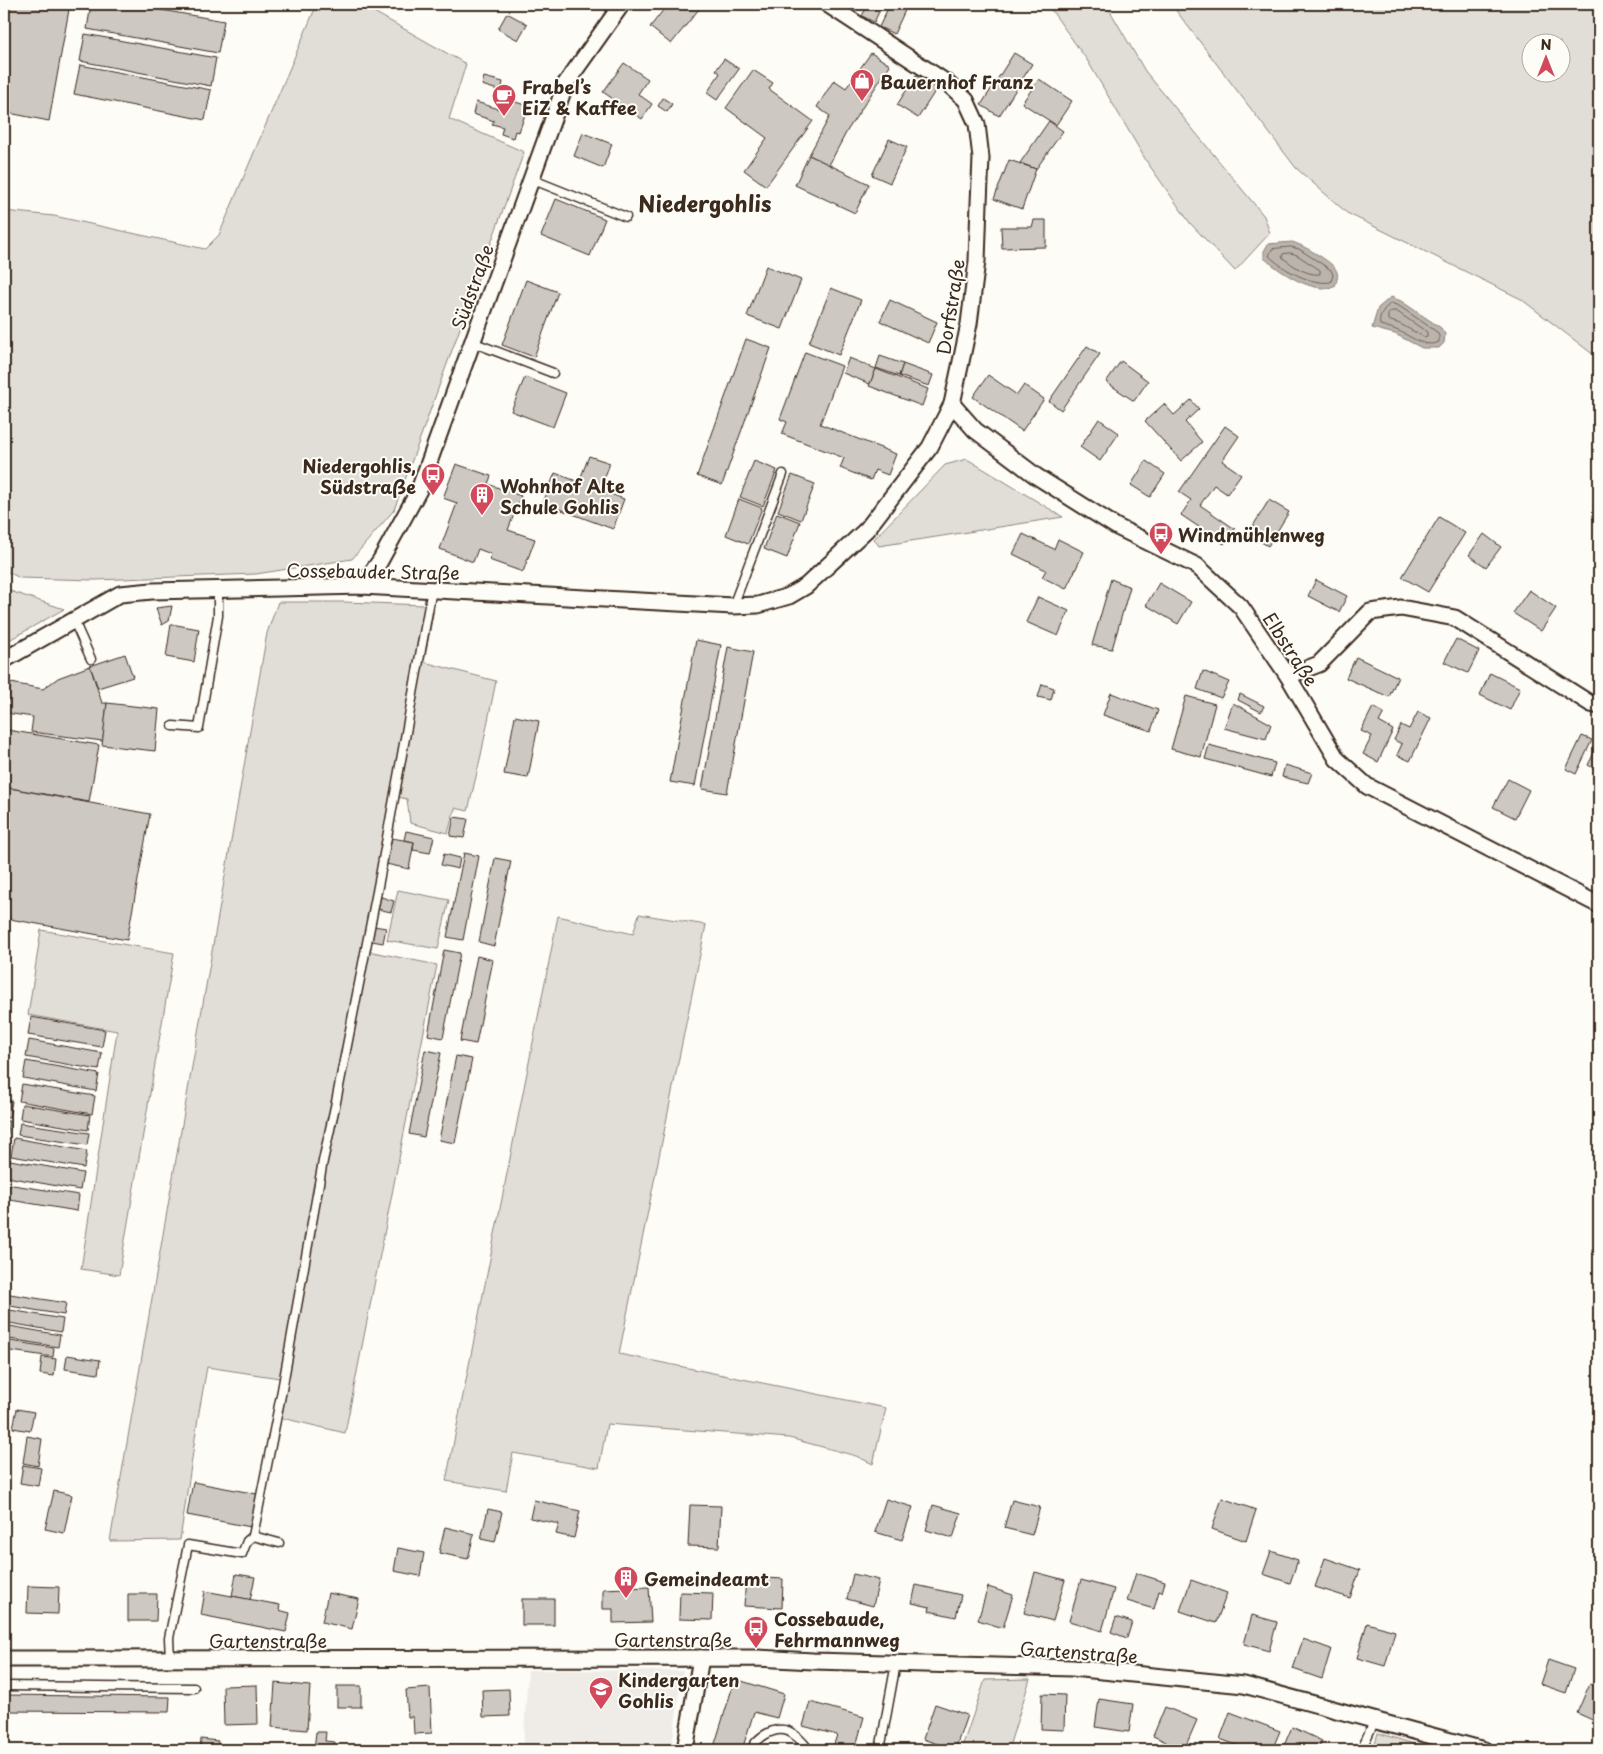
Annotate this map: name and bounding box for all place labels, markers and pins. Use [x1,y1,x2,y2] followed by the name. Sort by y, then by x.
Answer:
[849,68,875,102] shop icon: Bauernhof Franz
[880,68,1034,95] place label: Bauernhof Franz
[522,73,637,121] place label: Frabel’s EiZ & Kaffee
[491,83,517,117] cafe icon: Frabel’s EiZ & Kaffee
[302,452,416,500] place label: Niedergohlis, Südstraße
[420,462,446,496] bus stop icon: Niedergohlis, Südstraße
[500,472,625,520] place label: Wohnhof Alte Schule Gohlis
[469,482,495,516] building icon: Wohnhof Alte Schule Gohlis
[1148,521,1174,555] bus stop icon: Windmühlenweg
[1178,521,1325,548] place label: Windmühlenweg
[613,1565,639,1599] building icon: Gemeindeamt
[644,1565,770,1592] place label: Gemeindeamt
[774,1605,900,1653] place label: Cossebaude, Fehrmannweg
[743,1615,769,1649] bus stop icon: Cossebaude, Fehrmannweg
[618,1666,739,1714] place label: Kindergarten Gohlis
[588,1676,614,1710] school or university icon: Kindergarten Gohlis

